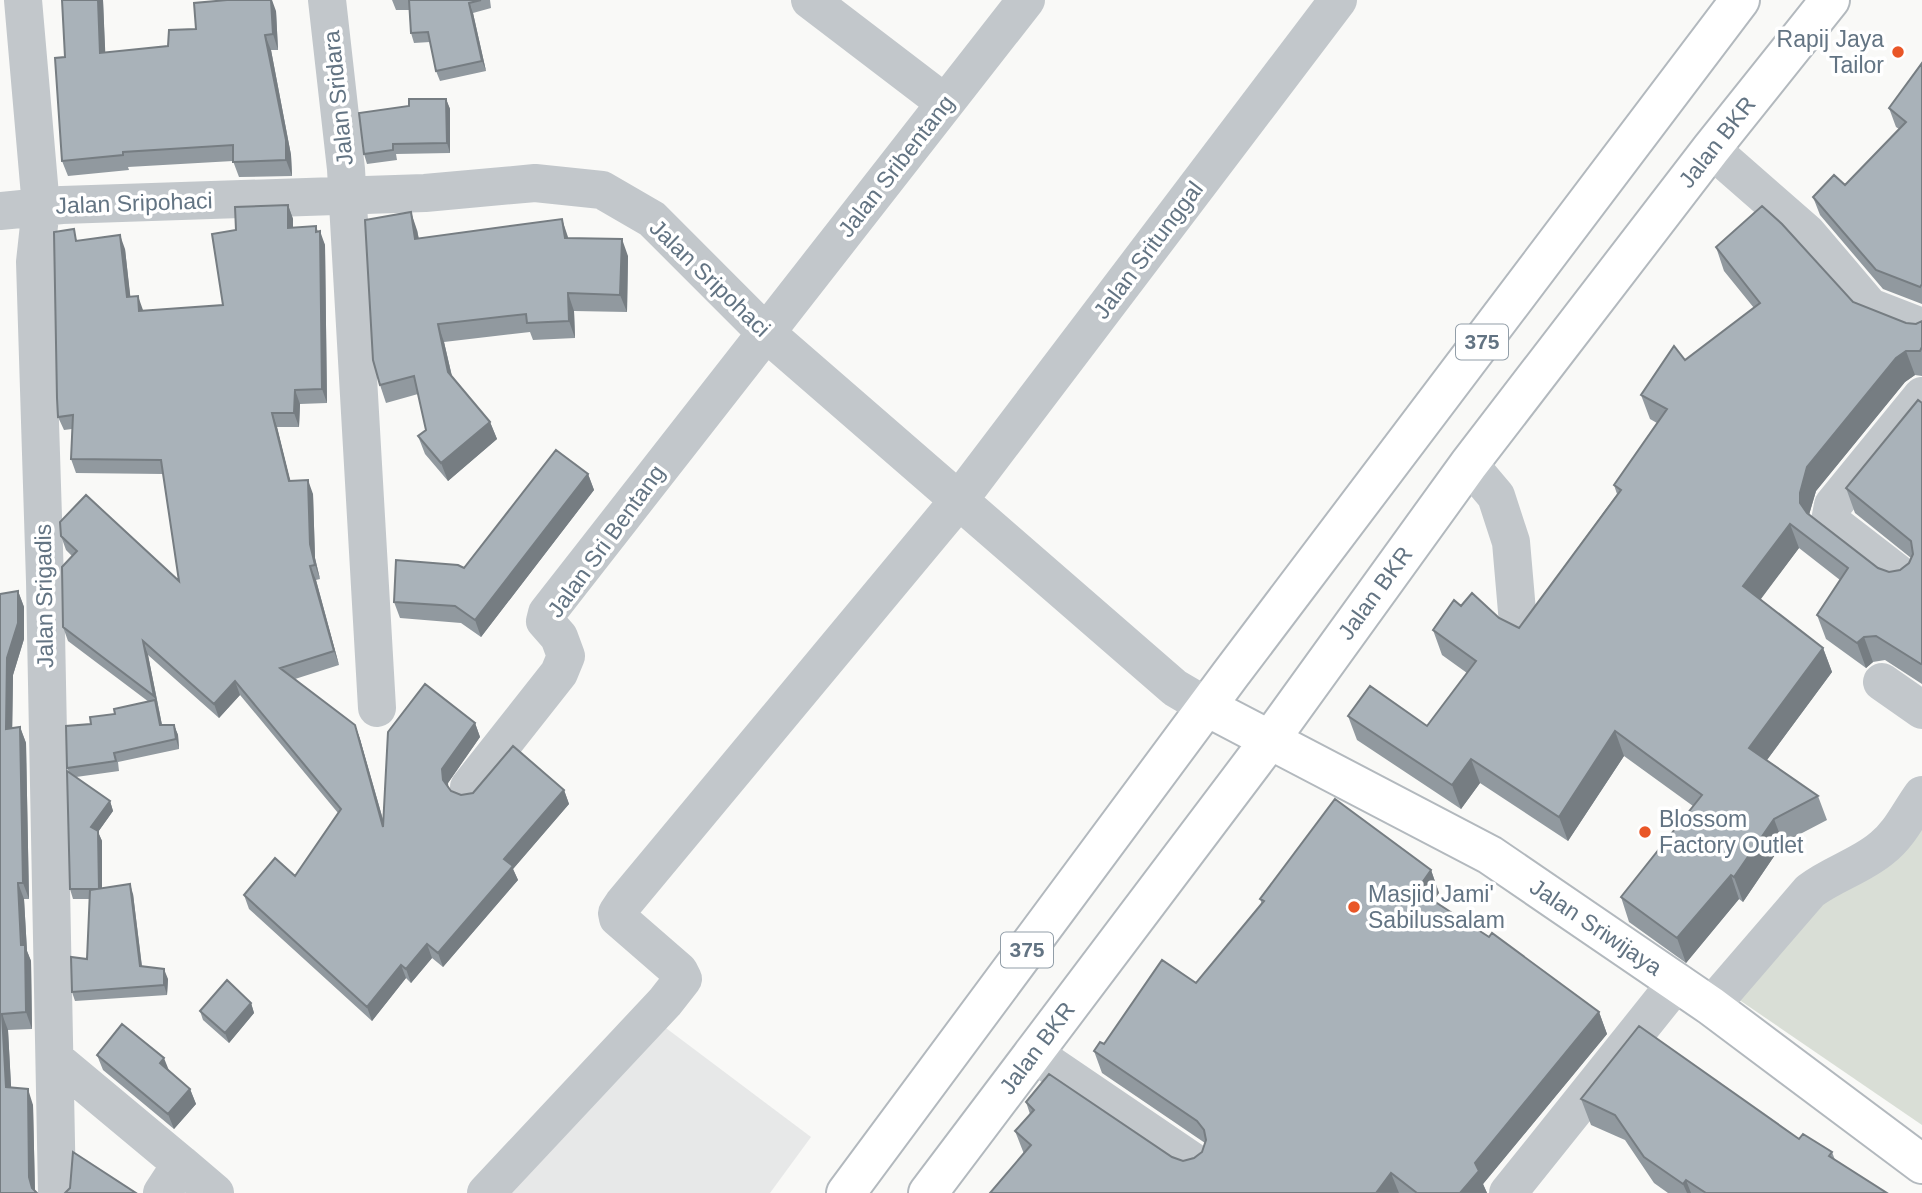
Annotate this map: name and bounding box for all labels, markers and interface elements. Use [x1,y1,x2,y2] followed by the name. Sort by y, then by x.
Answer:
[1777,26,1884,78] place label: Rapij Jaya Tailor
[318,29,358,167] street label: Jalan Sridara
[1890,44,1906,60] marker: Rapij Jaya Tailor
[833,90,959,242] street label: Jalan Sribentang
[1673,91,1761,193] street label: Jalan BKR
[1088,176,1208,324] street label: Jalan Sritunggal
[55,187,213,219] street label: Jalan Sripohaci
[644,214,776,342] street label: Jalan Sripohaci
[1456,324,1508,360] road number: 375
[542,460,670,622] street label: Jalan Sri Bentang
[30,524,58,668] street label: Jalan Srigadis
[1333,541,1417,645] street label: Jalan BKR
[1659,806,1804,858] place label: Blossom Factory Outlet
[1637,824,1653,840] marker: Blossom Factory Outlet
[1525,873,1667,981] street label: Jalan Sriwijaya
[1368,881,1505,933] place label: Masjid Jami' Sabilussalam
[1346,899,1362,915] marker: Masjid Jami' Sabilussalam
[1001,932,1053,968] road number: 375
[994,997,1080,1099] street label: Jalan BKR

